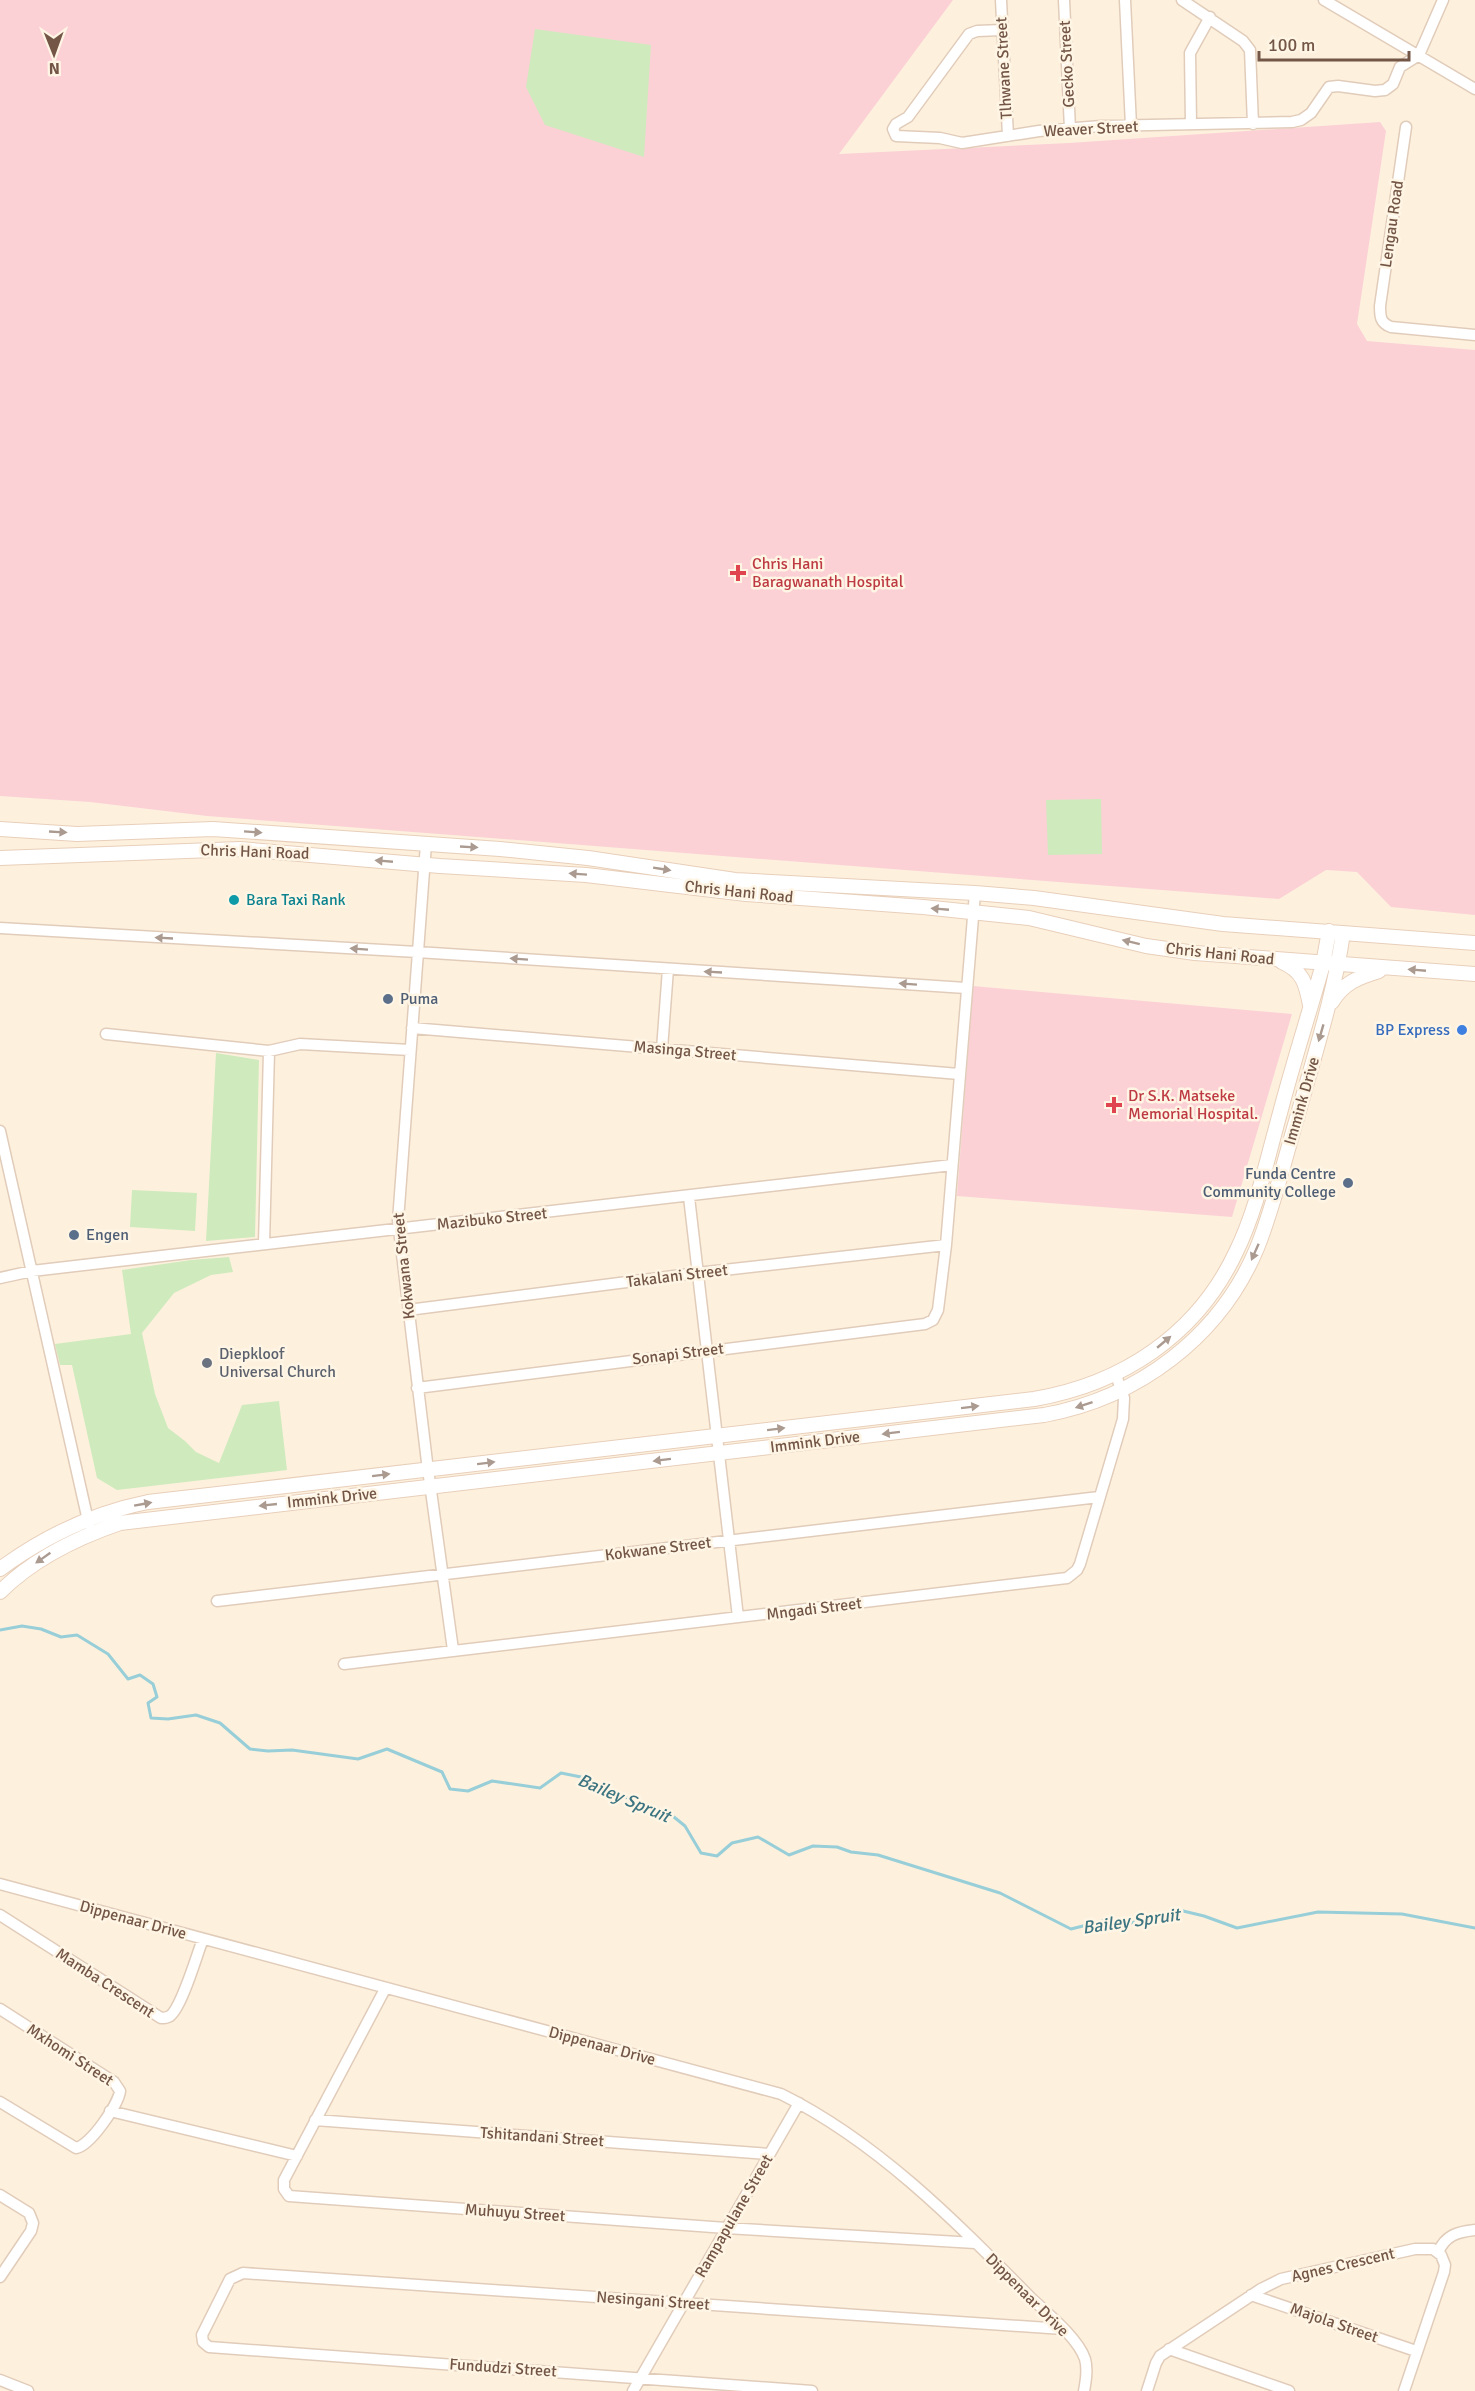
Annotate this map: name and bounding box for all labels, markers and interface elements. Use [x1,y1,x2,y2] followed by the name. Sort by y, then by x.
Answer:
[991,16,1017,120] street label: Tlhwane Street
[1055,20,1079,108] street label: Gecko Street
[24,24,84,84] north arrow
[1259,24,1409,62] scale bar
[1268,34,1315,56] text: 100 m
[49,58,60,78] text: N
[1043,117,1139,141] street label: Weaver Street
[1376,179,1408,269] street label: Lengau Road
[752,554,904,592] place label: Chris Hani Baragwanath Hospital
[729,564,747,582] marker: Chris Hani Baragwanath Hospital
[244,827,263,837] one-way arrow
[49,828,68,837] one-way arrow
[200,840,310,864] street label: Chris Hani Road
[459,842,478,852] one-way arrow
[374,856,393,866] one-way arrow
[653,865,672,874] one-way arrow
[569,869,588,879] one-way arrow
[684,876,794,908] street label: Chris Hani Road
[246,890,346,910] place label: Bara Taxi Rank
[227,893,241,907] marker: Bara Taxi Rank
[930,904,949,914] one-way arrow
[155,933,174,942] one-way arrow
[1122,936,1140,946] one-way arrow
[1165,938,1275,970] street label: Chris Hani Road
[350,944,369,953] one-way arrow
[509,954,528,963] one-way arrow
[1407,966,1426,975] one-way arrow
[704,967,723,976] one-way arrow
[899,979,918,989] one-way arrow
[400,989,438,1009] place label: Puma
[381,992,395,1006] marker: Puma
[1375,1020,1450,1040] place label: BP Express
[1455,1023,1469,1037] marker: BP Express
[1316,1024,1325,1042] one-way arrow
[633,1037,738,1065] street label: Masinga Street
[1280,1055,1324,1147] street label: Immink Drive
[1128,1086,1258,1124] place label: Dr S.K. Matseke Memorial Hospital.
[1105,1096,1123,1114] marker: Dr S.K. Matseke Memorial Hospital.
[1203,1164,1336,1202] place label: Funda Centre Community College
[1341,1176,1355,1190] marker: Funda Centre Community College
[436,1203,549,1235] street label: Mazibuko Street
[388,1211,420,1320] street label: Kokwana Street
[86,1225,129,1245] place label: Engen
[67,1228,81,1242] marker: Engen
[1250,1243,1259,1261] one-way arrow
[625,1260,729,1292] street label: Takalani Street
[1156,1336,1172,1349] one-way arrow
[631,1338,725,1370] street label: Sonapi Street
[219,1344,336,1382] place label: Diepkloof Universal Church
[200,1356,214,1370] marker: Diepkloof Universal Church
[1075,1401,1093,1411] one-way arrow
[960,1402,979,1411] one-way arrow
[767,1425,786,1434] one-way arrow
[769,1427,861,1457] street label: Immink Drive
[881,1428,900,1438] one-way arrow
[652,1455,671,1464] one-way arrow
[477,1458,496,1468] one-way arrow
[371,1471,390,1480] one-way arrow
[286,1483,378,1513] street label: Immink Drive
[134,1499,153,1508] one-way arrow
[258,1501,277,1510] one-way arrow
[604,1533,713,1565] street label: Kokwane Street
[35,1552,51,1563] one-way arrow
[765,1593,863,1625] street label: Mngadi Street
[574,1769,676,1828] water label: Bailey Spruit
[77,1896,189,1944] street label: Dippenaar Drive
[1081,1903,1184,1939] water label: Bailey Spruit
[52,1944,159,2023] street label: Mamba Crescent
[23,2019,118,2091] street label: Mxhomi Street
[546,2022,658,2070] street label: Dippenaar Drive
[479,2123,605,2151] street label: Tshitandani Street
[691,2150,778,2281] street label: Rampapulane Street
[464,2200,566,2227] street label: Muhuyu Street
[1289,2243,1397,2287] street label: Agnes Crescent
[981,2249,1073,2341] street label: Dippenaar Drive
[596,2287,711,2315] street label: Nesingani Street
[1287,2299,1381,2348] street label: Majola Street
[449,2354,558,2382] street label: Fundudzi Street

